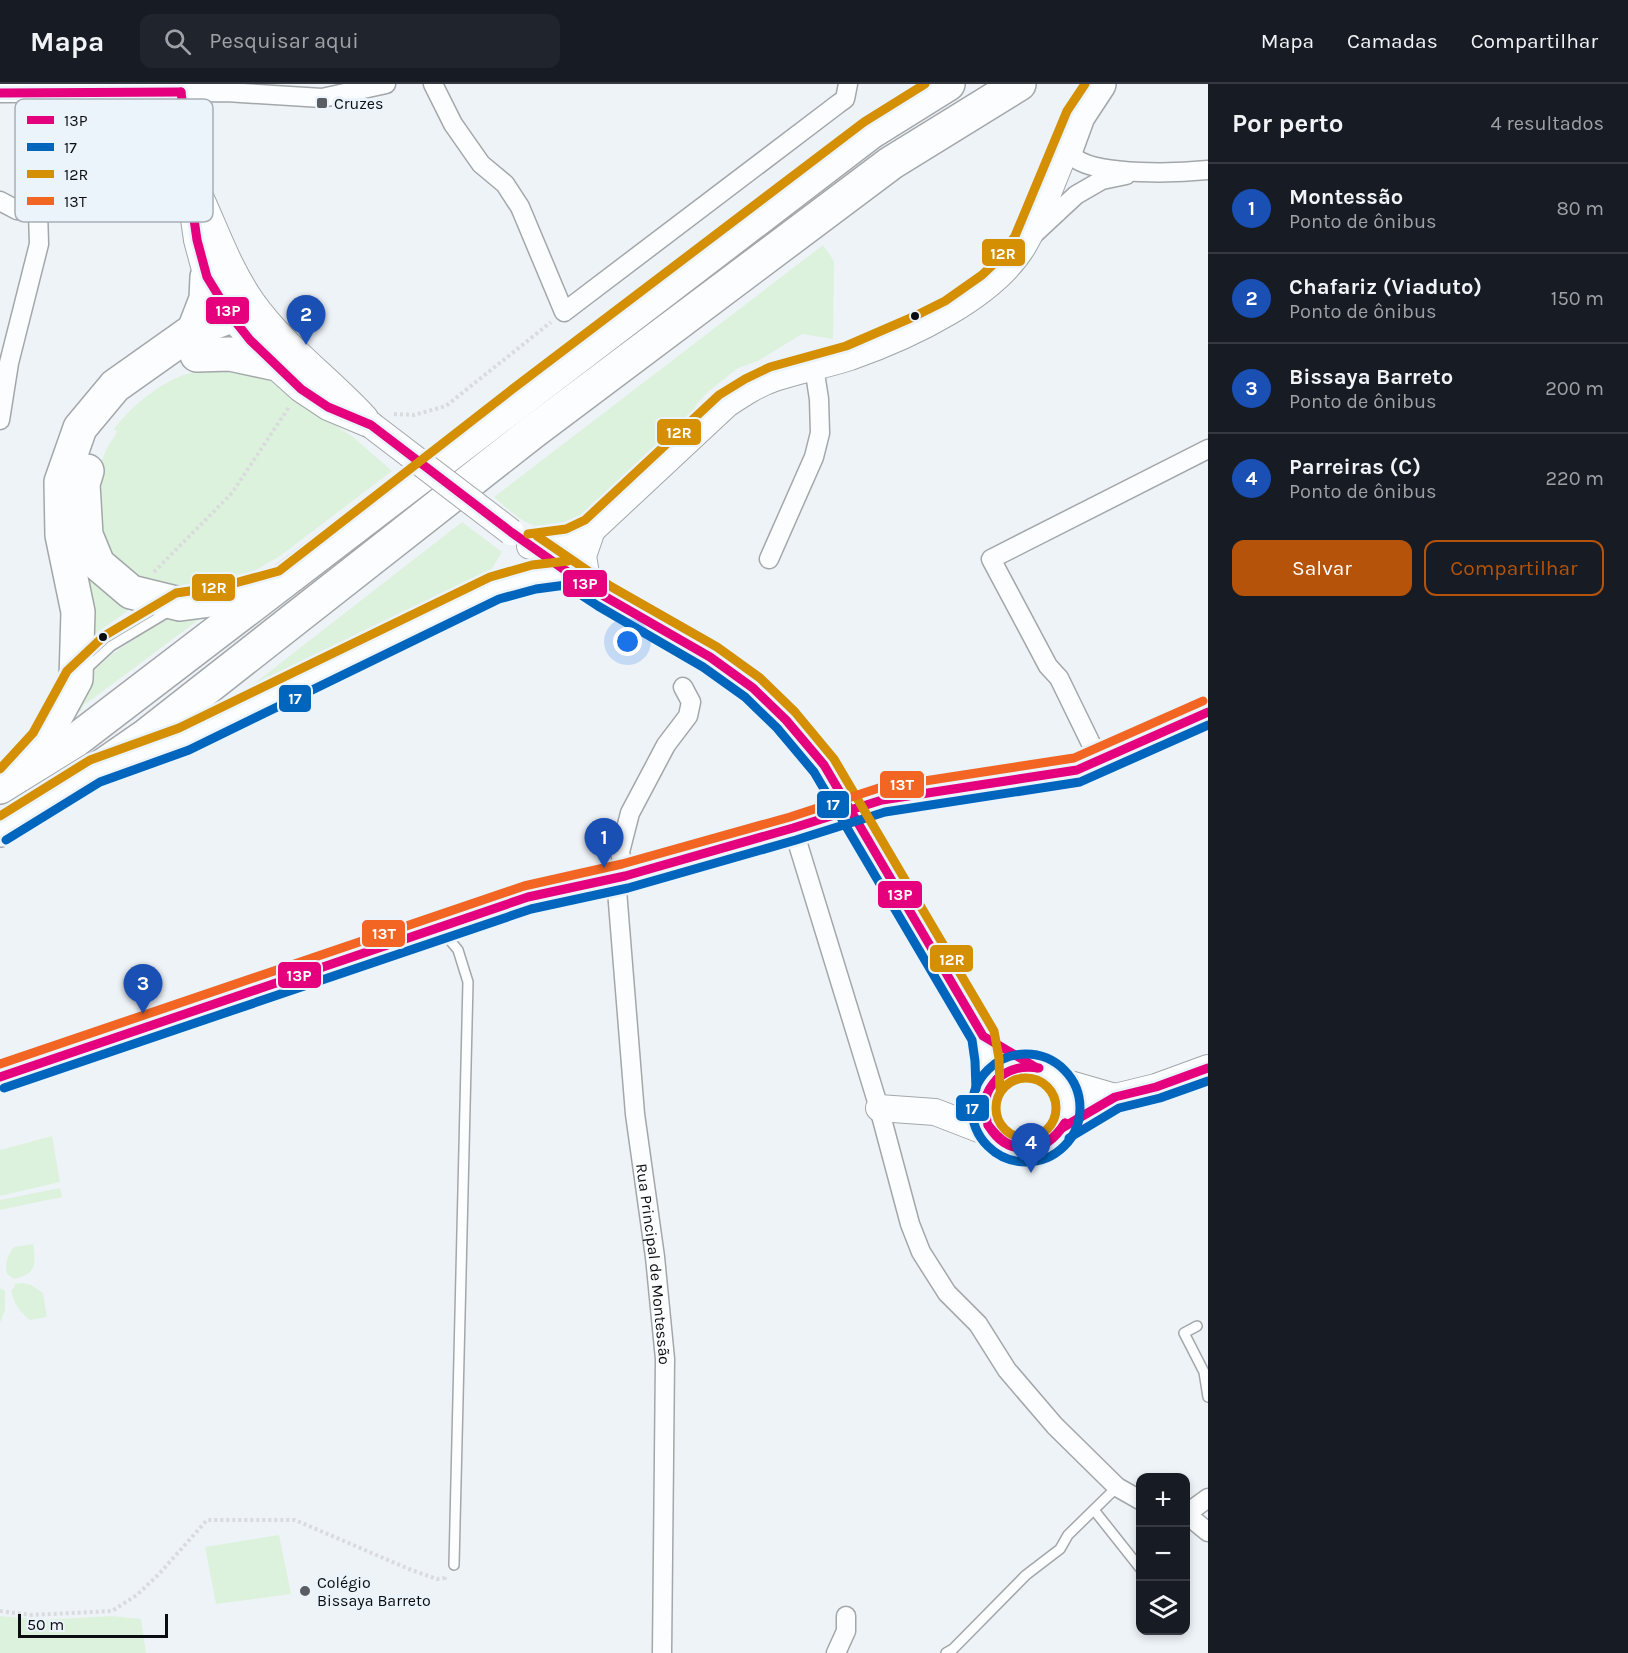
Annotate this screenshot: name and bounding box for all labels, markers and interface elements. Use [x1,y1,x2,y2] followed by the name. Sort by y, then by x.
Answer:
[140,14,560,68] search box
[30,25,104,58] text: Mapa
[161,25,194,58] icon: search
[209,28,359,54] text: Pesquisar aqui
[1261,29,1314,53] text: Mapa
[1347,29,1438,53] text: Camadas
[1471,29,1598,53] text: Compartilhar
[334,94,384,113] place label: Cruzes
[315,96,329,110] marker: Cruzes
[15,99,213,222] legend
[1232,108,1343,139] text: Por perto
[64,111,88,130] text: 13P
[1491,112,1604,135] text: 4 resultados
[64,138,77,157] text: 17
[64,165,88,184] text: 12R
[1289,184,1403,210] text: Montessão
[64,192,87,211] text: 13T
[1248,197,1255,220] text: 1
[1556,197,1604,220] text: 80 m
[1289,210,1437,233] text: Ponto de ônibus
[981,238,1026,267] line badge: 12R
[990,244,1016,263] text: 12R
[1289,274,1482,300] text: Chafariz (Viaduto)
[1245,287,1258,310] text: 2
[1551,287,1604,310] text: 150 m
[205,296,250,325] line badge: 13P
[286,296,326,345] pin: 2
[1289,300,1437,323] text: Ponto de ônibus
[216,301,240,320] text: 13P
[909,310,921,322] unlabelled marker
[1289,364,1453,390] text: Bissaya Barreto
[1245,377,1258,400] text: 3
[1545,377,1604,400] text: 200 m
[1289,390,1437,413] text: Ponto de ônibus
[656,418,702,446] line badge: 12R
[666,423,692,442] text: 12R
[1289,454,1421,480] text: Parreiras (C)
[1246,467,1257,490] text: 4
[1545,467,1604,490] text: 220 m
[1289,480,1437,503] text: Ponto de ônibus
[1232,540,1412,596] button: Salvar
[1424,540,1604,596] button: Compartilhar
[562,569,608,598] line badge: 13P
[191,573,236,602] line badge: 12R
[573,574,597,593] text: 13P
[201,578,227,597] text: 12R
[613,627,642,656] your location
[97,631,109,643] unlabelled marker
[278,684,312,713] line badge: 17
[288,689,302,708] text: 17
[879,770,925,799] line badge: 13T
[890,775,915,794] text: 13T
[816,790,850,819] line badge: 17
[826,795,840,814] text: 17
[584,818,624,868] pin: 1
[877,880,923,909] line badge: 13P
[888,885,912,904] text: 13P
[361,919,406,948] line badge: 13T
[372,924,397,943] text: 13T
[929,944,974,973] line badge: 12R
[939,950,965,969] text: 12R
[277,961,322,989] line badge: 13P
[124,964,162,1014] pin: 3
[287,966,311,985] text: 13P
[955,1094,990,1122] line badge: 17
[965,1099,979,1118] text: 17
[1012,1124,1050,1173] pin: 4
[632,1162,674,1365] street label: Rua Principal de Montessão
[1136,1473,1190,1635] map controls
[1136,1473,1190,1527] button: +
[1136,1527,1190,1581] button: −
[317,1573,431,1610] place label: Colégio Bissaya Barreto
[1136,1581,1190,1635] button: layers
[298,1584,312,1598] marker: Colégio Bissaya Barreto
[18,1611,168,1638] scale bar
[27,1615,64,1634] text: 50 m

